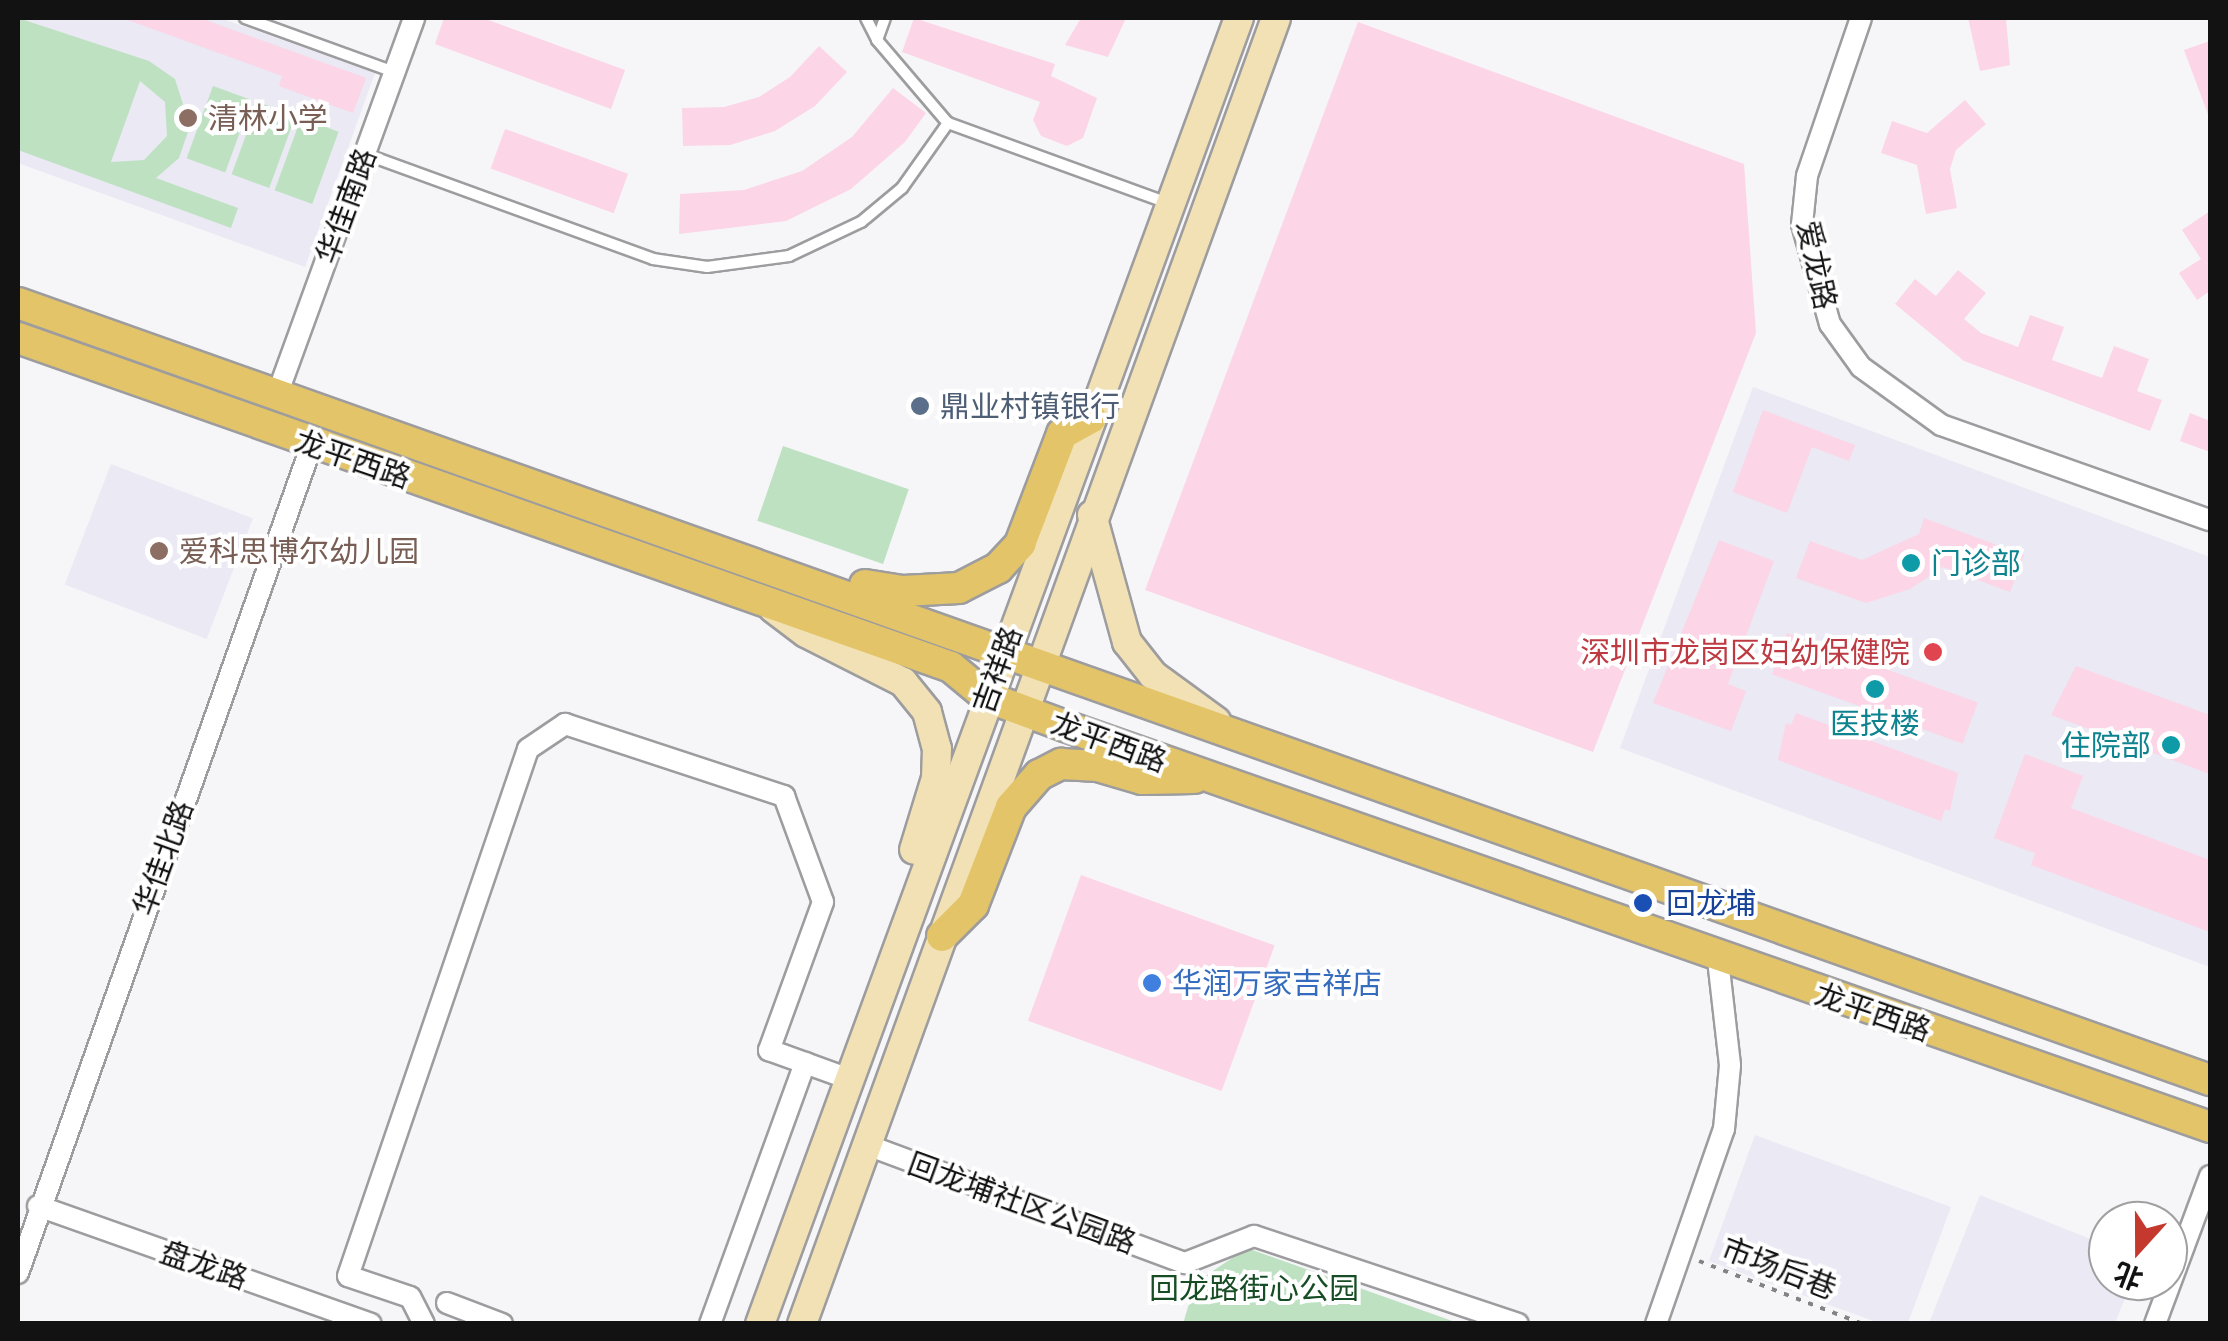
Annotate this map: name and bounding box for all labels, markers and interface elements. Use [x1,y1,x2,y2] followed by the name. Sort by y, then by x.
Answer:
[208,100,328,136] place label: 清林小学
[177,107,199,129] marker: 清林小学
[309,143,383,269] street label: 华佳南路
[1790,217,1844,313] street label: 爱龙路
[940,388,1120,424] place label: 鼎业村镇银行
[909,395,931,417] marker: 鼎业村镇银行
[290,422,416,496] street label: 龙平西路
[179,533,419,569] place label: 爱科思博尔幼儿园
[148,540,170,562] marker: 爱科思博尔幼儿园
[1931,545,2021,581] place label: 门诊部
[1900,552,1922,574] marker: 门诊部
[965,622,1029,718] street label: 吉祥路
[1580,634,1910,670] place label: 深圳市龙岗区妇幼保健院
[1920,639,1946,665] marker: 深圳市龙岗区妇幼保健院
[1864,678,1886,700] marker: 医技楼
[1046,705,1172,779] street label: 龙平西路
[1830,705,1920,741] place label: 医技楼
[2061,727,2151,763] place label: 住院部
[2160,734,2182,756] marker: 住院部
[126,795,200,921] street label: 华佳北路
[1666,885,1756,921] place label: 回龙埔
[1630,890,1656,916] marker: 回龙埔
[1172,965,1382,1001] place label: 华润万家吉祥店
[1141,972,1163,994] marker: 华润万家吉祥店
[1810,975,1936,1049] street label: 龙平西路
[903,1145,1141,1261] street label: 回龙埔社区公园路
[2088,1201,2188,1301] north arrow
[1717,1230,1841,1306] street label: 市场后巷
[156,1233,252,1297] street label: 盘龙路
[2108,1254,2148,1300] text: 北
[1149,1270,1359,1306] park label: 回龙路街心公园

